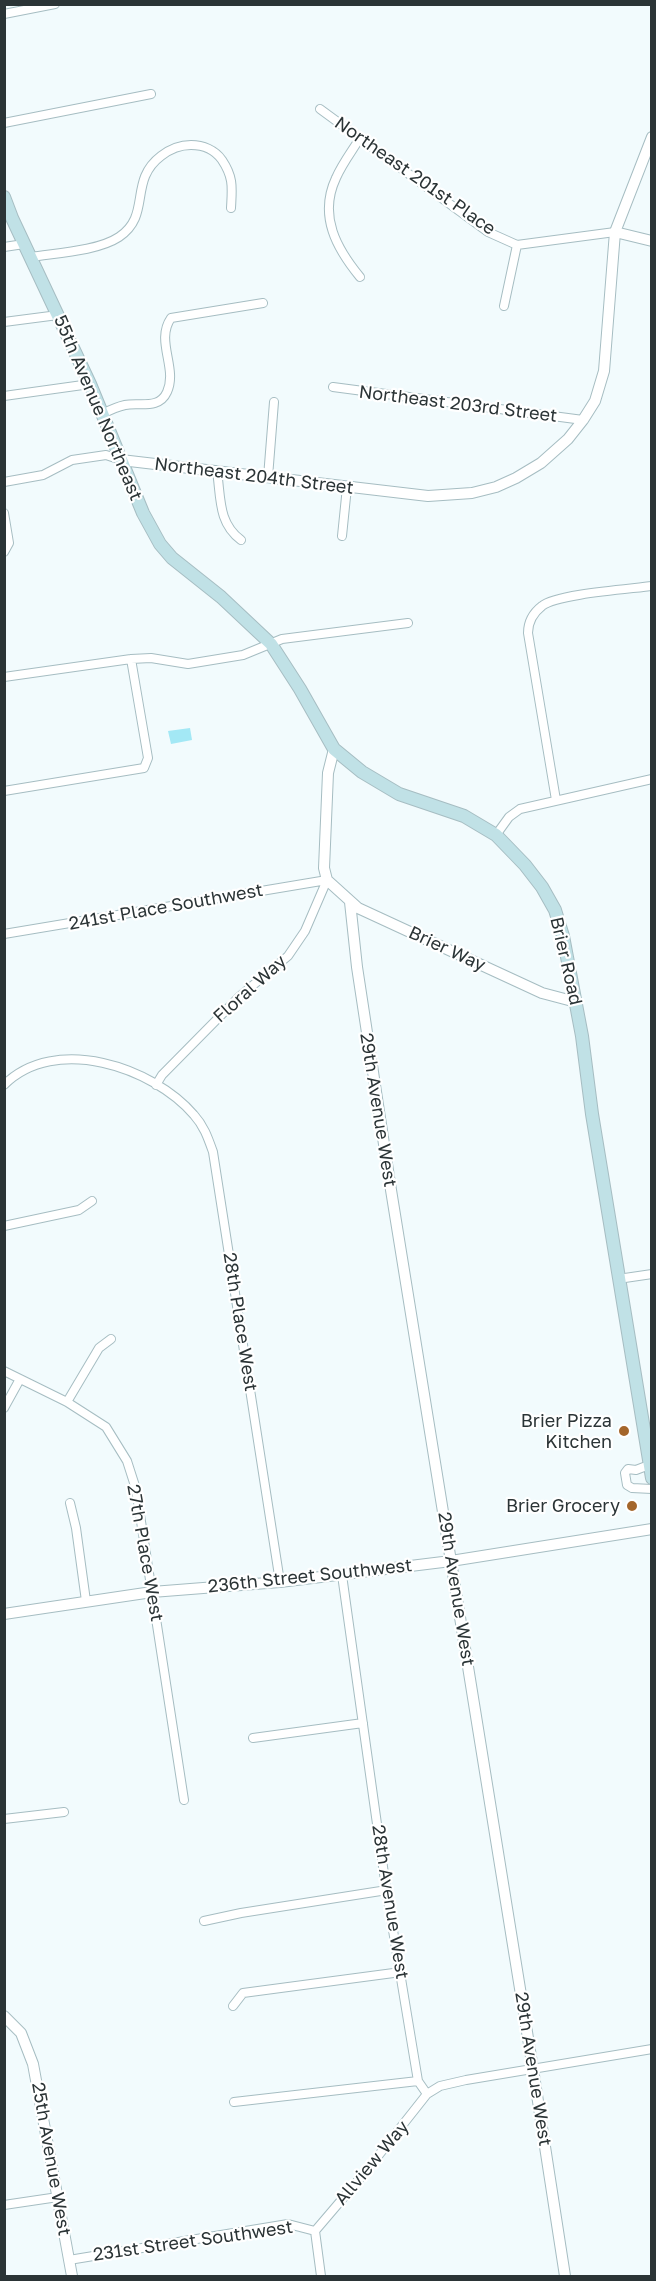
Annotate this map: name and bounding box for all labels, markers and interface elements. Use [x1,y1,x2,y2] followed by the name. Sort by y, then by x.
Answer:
[330,112,500,240] street label: Northeast 201st Place
[49,312,147,504] street label: 55th Avenue Northeast
[358,381,558,427] street label: Northeast 203rd Street
[153,453,355,499] street label: Northeast 204th Street
[67,879,265,935] street label: 241st Place Southwest
[545,915,587,1007] street label: Brier Road
[405,922,489,976] street label: Brier Way
[209,951,291,1027] street label: Floral Way
[355,1031,401,1189] street label: 29th Avenue West
[218,1251,262,1393] street label: 28th Place West
[521,1410,612,1452] place label: Brier Pizza Kitchen
[617,1424,631,1438] marker: Brier Pizza Kitchen
[122,1483,168,1623] street label: 27th Place West
[506,1495,620,1517] place label: Brier Grocery
[625,1499,639,1513] marker: Brier Grocery
[433,1510,479,1668] street label: 29th Avenue West
[207,1555,413,1597] street label: 236th Street Southwest
[367,1823,413,1981] street label: 28th Avenue West
[510,1990,556,2148] street label: 29th Avenue West
[27,2081,75,2237] street label: 25th Avenue West
[330,2116,414,2210] street label: Allview Way
[92,2216,294,2266] street label: 231st Street Southwest

